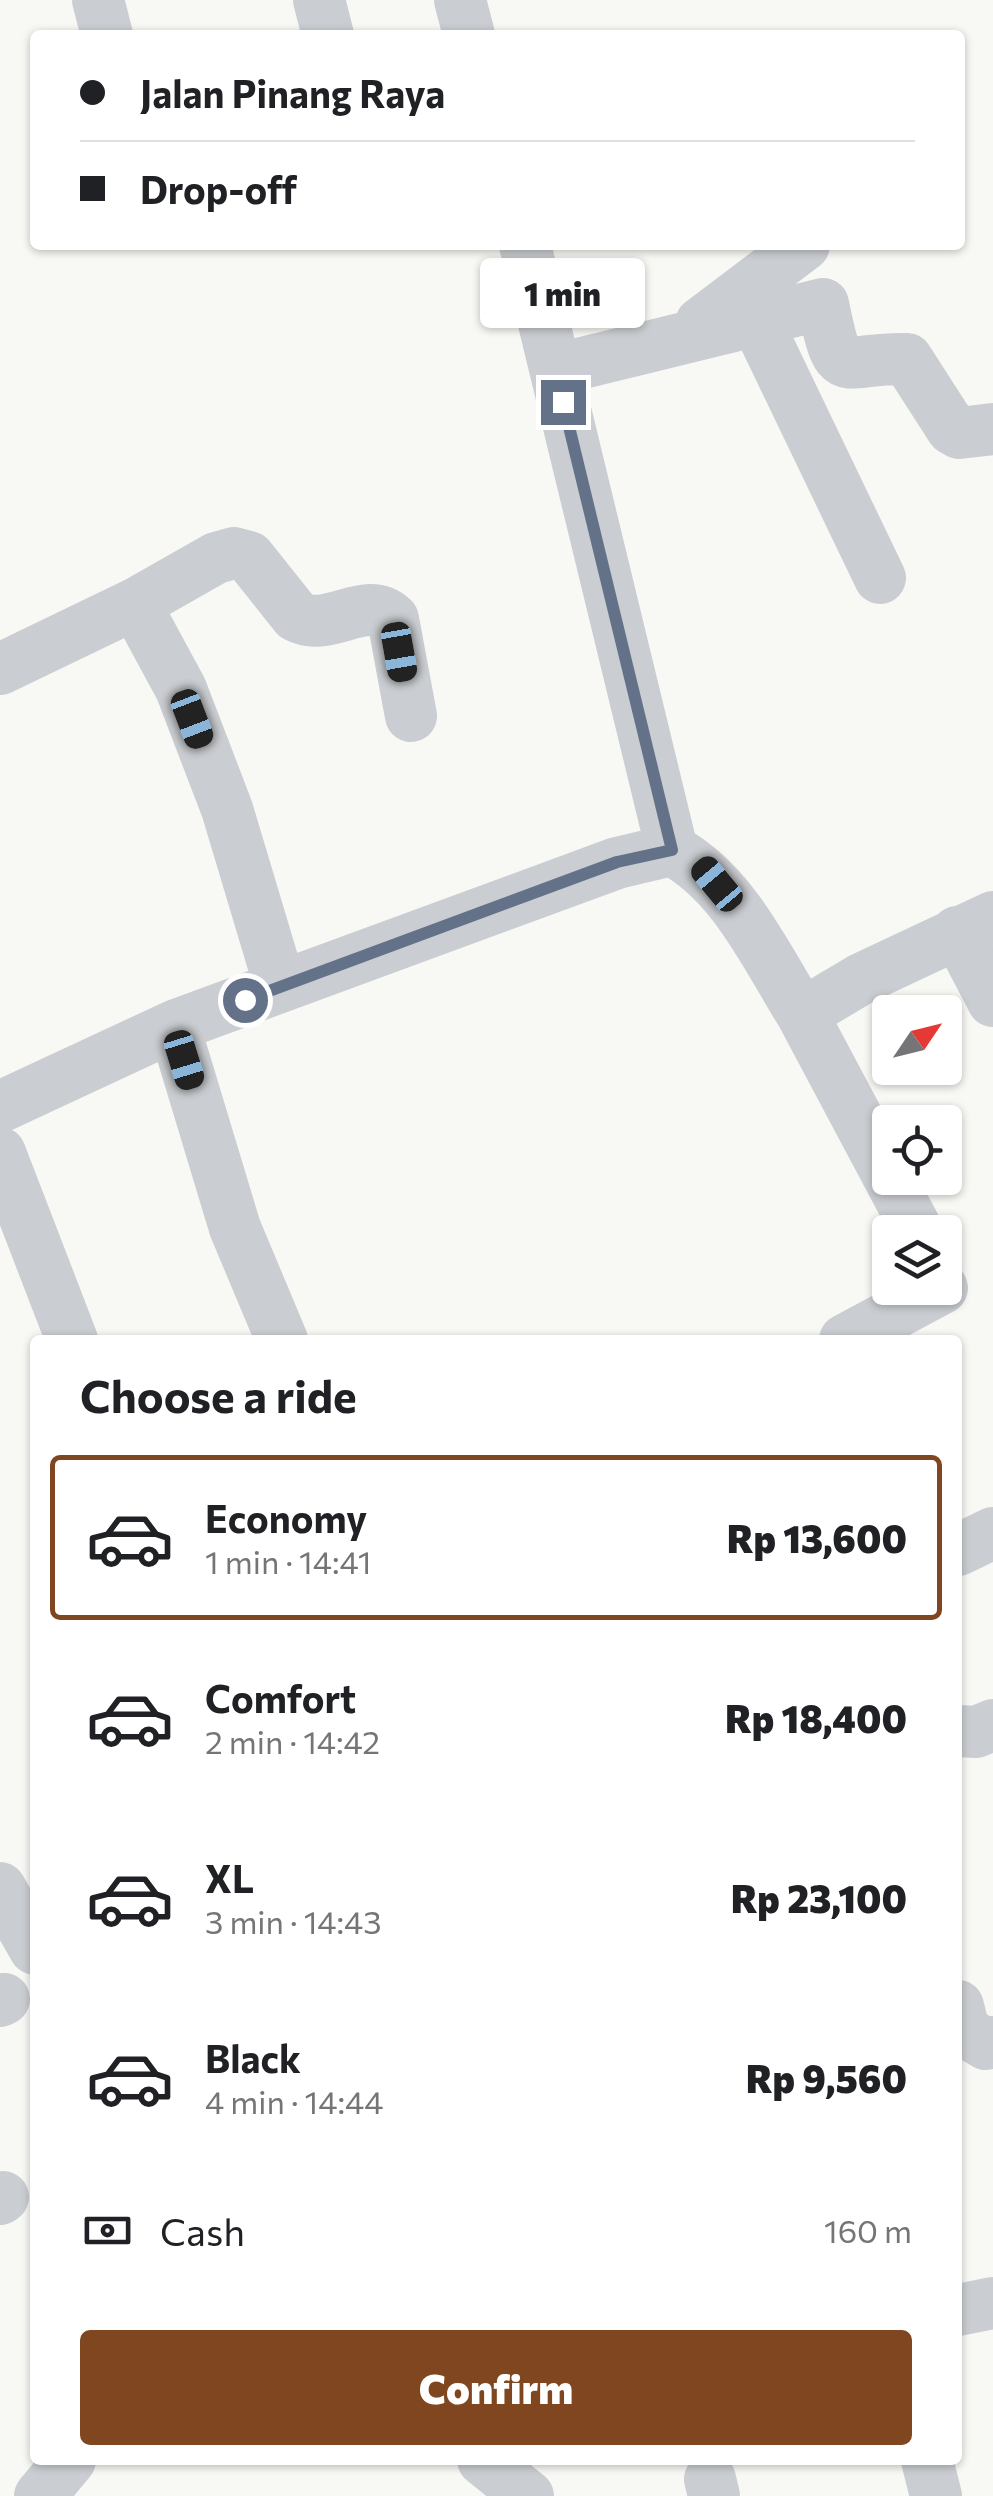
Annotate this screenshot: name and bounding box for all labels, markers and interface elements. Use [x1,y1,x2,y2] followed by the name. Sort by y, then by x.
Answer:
[140,69,445,116] text: Jalan Pinang Raya
[140,165,297,212] text: Drop-off
[480,257,646,327] callout: 1 min
[524,273,601,313] text: 1 min
[541,380,586,425] route end
[379,620,419,684] car
[167,686,217,752] car
[686,851,748,917] car
[223,978,268,1023] route start
[872,995,962,1085] north arrow
[872,995,962,1305] map controls
[161,1027,207,1093] car
[872,1105,962,1195] button: locate
[872,1215,962,1305] button: layers
[80,1367,357,1422] text: Choose a ride
[85,1493,175,1583] icon: car
[205,1494,367,1541] text: Economy
[727,1514,907,1561] text: Rp 13,600
[205,1541,371,1581] text: 1 min · 14:41
[85,1673,175,1763] icon: car
[205,1674,356,1721] text: Comfort
[725,1694,907,1741] text: Rp 18,400
[205,1721,380,1761] text: 2 min · 14:42
[85,1853,175,1943] icon: car
[205,1854,254,1901] text: XL
[731,1874,907,1921] text: Rp 23,100
[205,1901,382,1941] text: 3 min · 14:43
[85,2033,175,2123] icon: car
[205,2034,301,2081] text: Black
[746,2054,907,2101] text: Rp 9,560
[205,2081,383,2121] text: 4 min · 14:44
[80,2203,135,2258] icon: cash
[160,2207,245,2254] text: Cash
[824,2210,912,2250] text: 160 m
[80,2330,912,2445] button: Confirm

